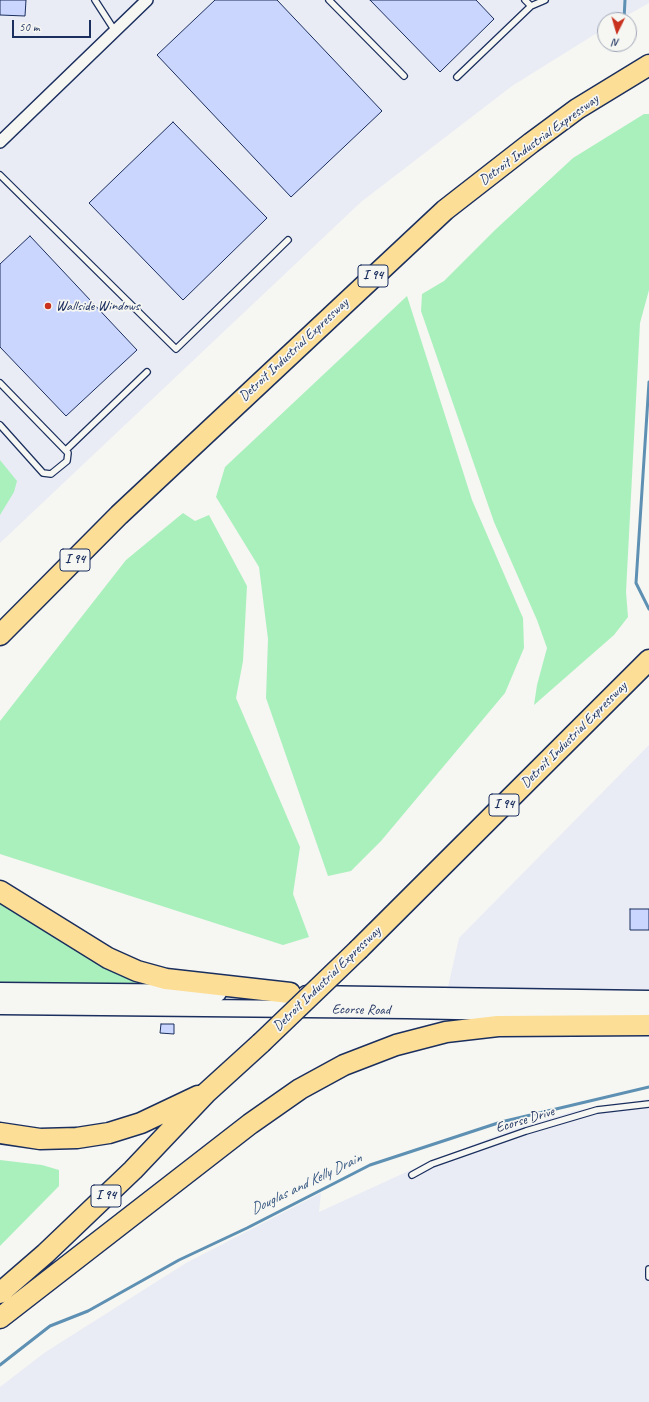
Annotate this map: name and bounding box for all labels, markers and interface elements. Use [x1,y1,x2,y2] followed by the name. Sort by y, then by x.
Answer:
[14,12,93,38] scale bar
[597,12,637,52] north arrow
[19,19,39,35] text: 50 m
[612,36,620,50] text: N
[476,91,602,189] street label: Detroit Industrial Expressway
[358,265,388,287] road number: I 94
[236,295,352,405] street label: Detroit Industrial Expressway
[56,298,140,314] place label: Wallside Windows
[43,301,53,311] marker: Wallside Windows
[60,549,90,571] road number: I 94
[517,678,631,792] street label: Detroit Industrial Expressway
[489,794,519,816] road number: I 94
[270,923,384,1035] street label: Detroit Industrial Expressway
[332,1001,390,1019] street label: Ecorse Road
[494,1103,556,1137] street label: Ecorse Drive
[248,1149,364,1219] water label: Douglas and Kelly Drain
[91,1185,121,1207] road number: I 94

